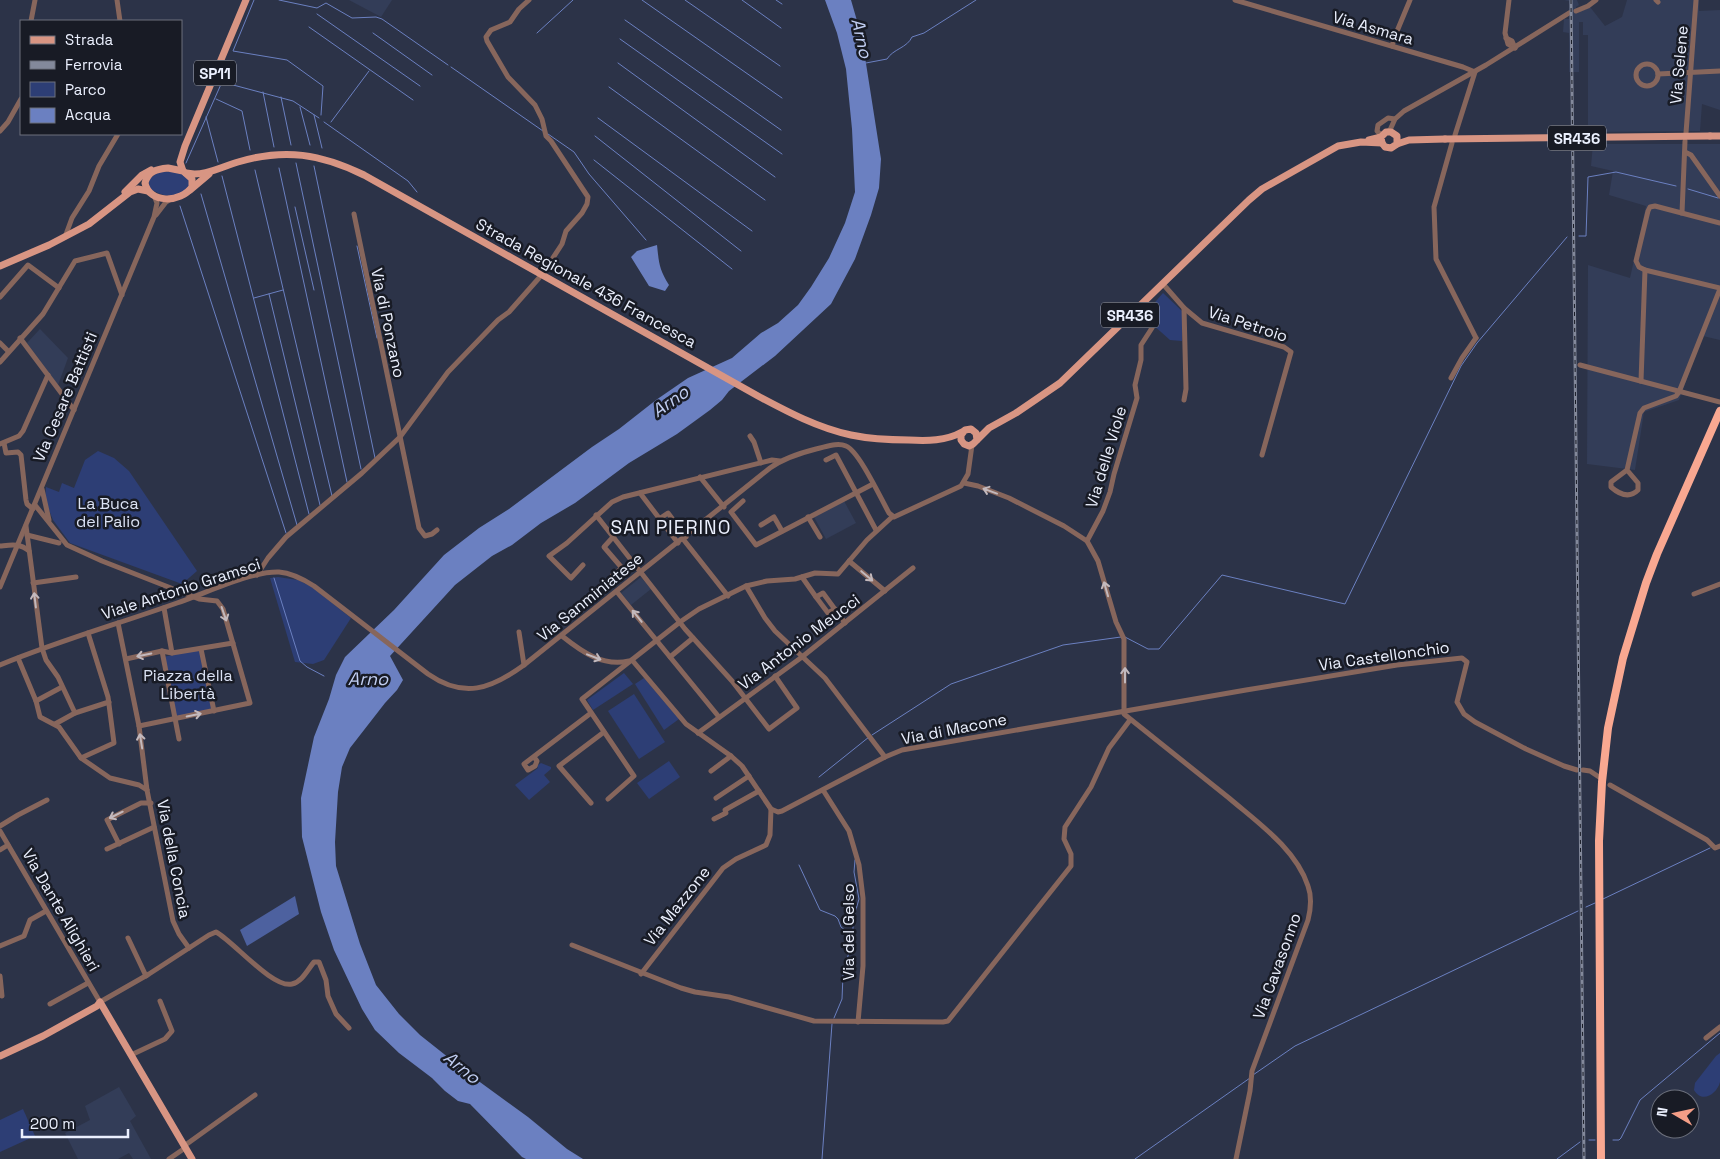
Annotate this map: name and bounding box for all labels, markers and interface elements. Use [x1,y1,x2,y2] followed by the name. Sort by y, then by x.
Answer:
[1330,6,1416,50] street label: Via Asmara
[846,16,878,61] water label: Arno
[20,20,182,135] legend
[1665,25,1693,105] street label: Via Selene
[65,30,114,49] text: Strada
[65,55,123,74] text: Ferrovia
[194,60,236,86] road number: SP11
[65,80,106,99] text: Parco
[65,105,111,124] text: Acqua
[1548,126,1606,150] road number: SR436
[472,213,700,353] street label: Strada Regionale 436 Francesca
[366,266,410,380] street label: Via di Ponzano
[1206,301,1290,347] street label: Via Petroio
[1101,302,1159,328] road number: SR436
[28,329,102,465] street label: Via Cesare Battisti
[647,380,694,422] water label: Arno
[1081,404,1131,510] street label: Via delle Viole
[982,486,998,495] one-way arrow
[76,493,140,532] park label: La Buca del Palio
[611,515,731,540] district label: SAN PIERINO
[533,548,647,646] street label: Via Sanminiatese
[99,553,263,625] street label: Viale Antonio Gramsci
[861,570,874,582] one-way arrow
[1101,582,1111,598] one-way arrow
[734,589,864,695] street label: Via Antonio Meucci
[30,592,40,608] one-way arrow
[220,606,229,622] one-way arrow
[631,610,642,623] one-way arrow
[1317,636,1451,676] street label: Via Castellonchio
[136,651,152,660] one-way arrow
[586,653,602,662] one-way arrow
[143,665,233,704] park label: Piazza della Libertà
[348,667,389,690] water label: Arno
[1120,667,1130,684] one-way arrow
[899,708,1009,750] street label: Via di Macone
[186,709,202,719] one-way arrow
[136,734,146,750] one-way arrow
[152,798,196,920] street label: Via della Concia
[109,810,124,820] one-way arrow
[17,845,105,975] street label: Via Dante Alighieri
[639,862,715,950] street label: Via Mazzone
[838,883,859,981] street label: Via del Gelso
[1248,910,1306,1022] street label: Via Cavasonno
[439,1045,486,1089] water label: Arno
[1650,1089,1700,1139] north arrow
[22,1106,129,1138] scale bar
[1653,1106,1672,1118] text: N
[30,1114,75,1133] text: 200 m

